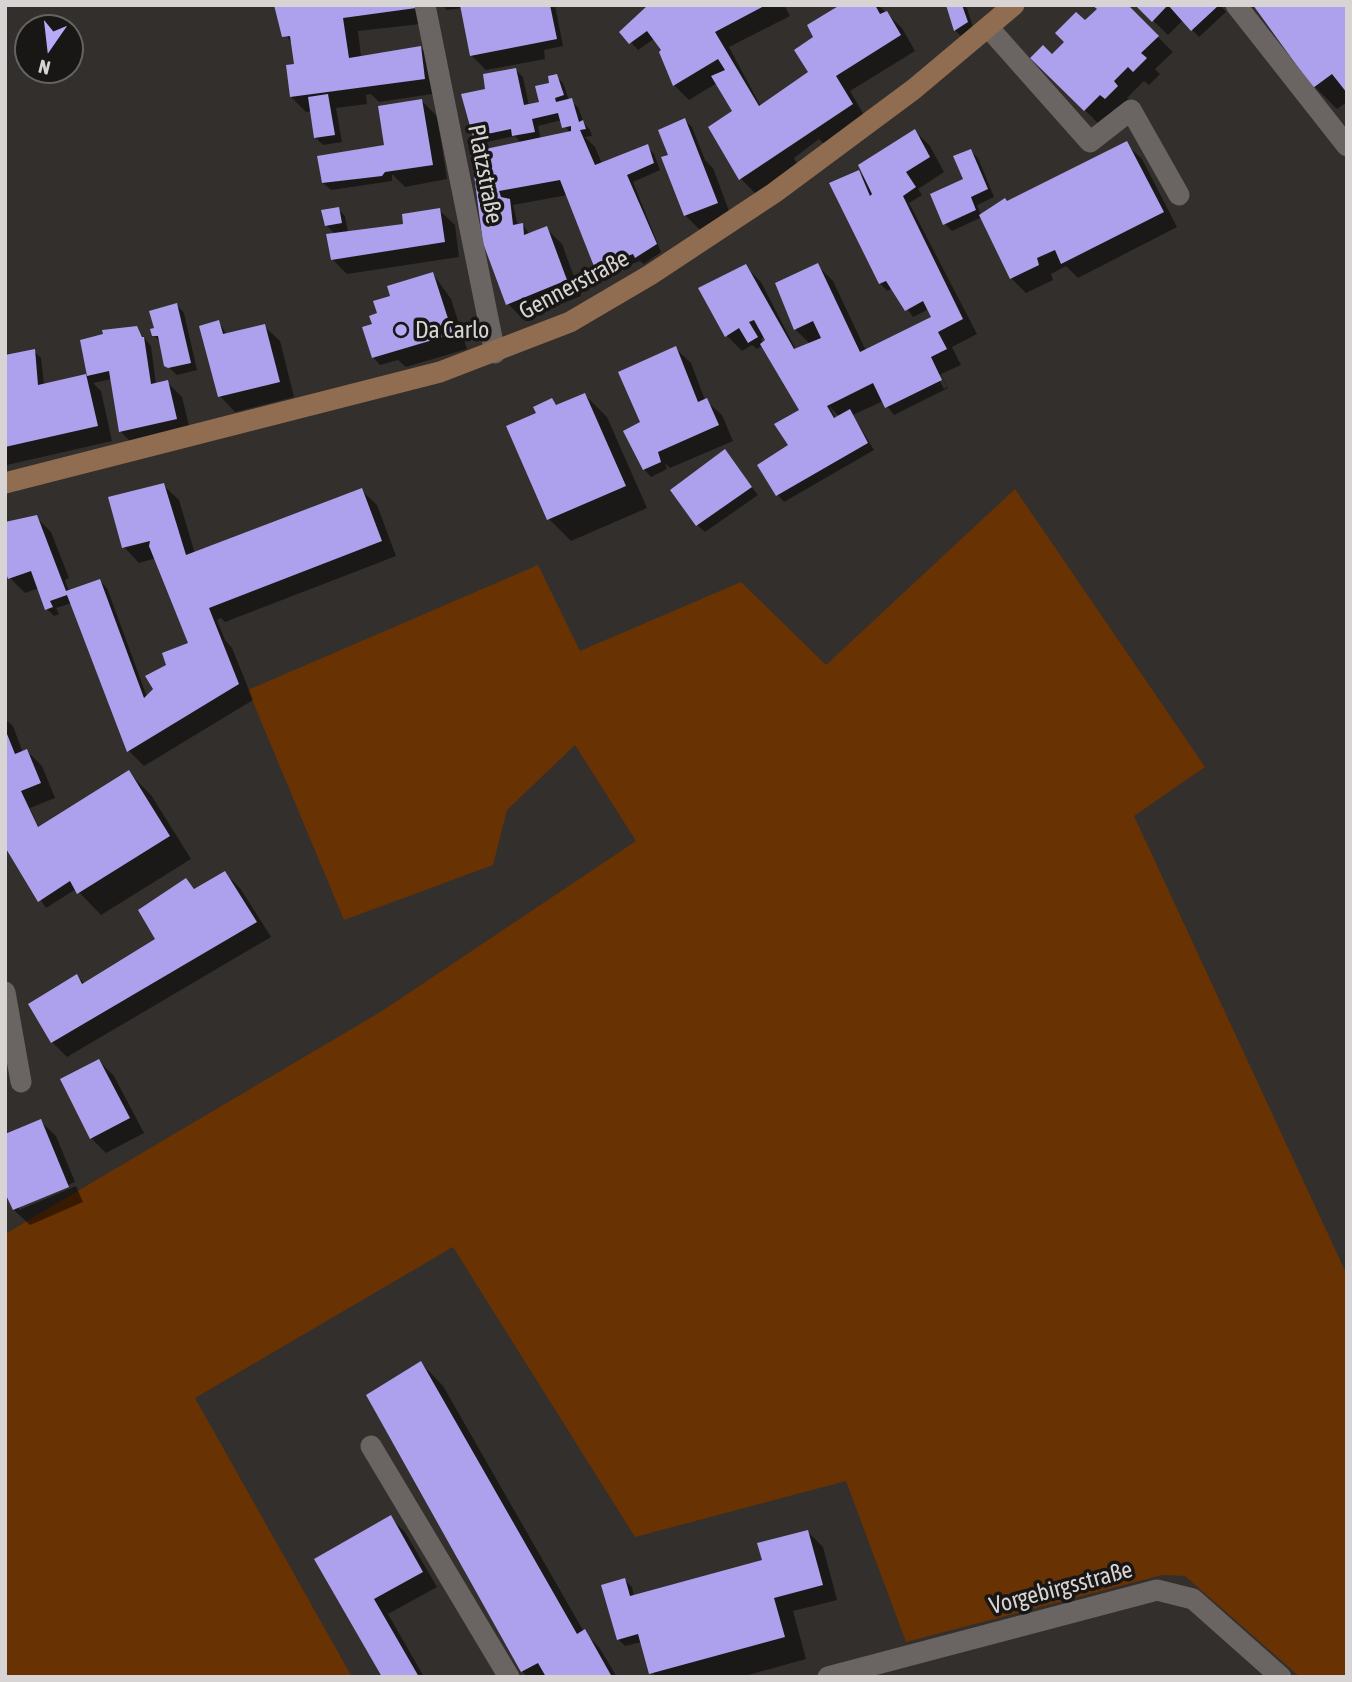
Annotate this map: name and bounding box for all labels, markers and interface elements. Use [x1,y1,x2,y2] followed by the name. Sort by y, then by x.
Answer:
[14,14,84,84] north arrow
[36,55,53,79] text: N
[461,122,509,226] street label: Platzstraße
[514,244,634,326] street label: Gennerstraße
[415,316,489,344] place label: Da Carlo
[393,322,409,338] marker: Da Carlo
[986,1555,1136,1621] street label: Vorgebirgsstraße

